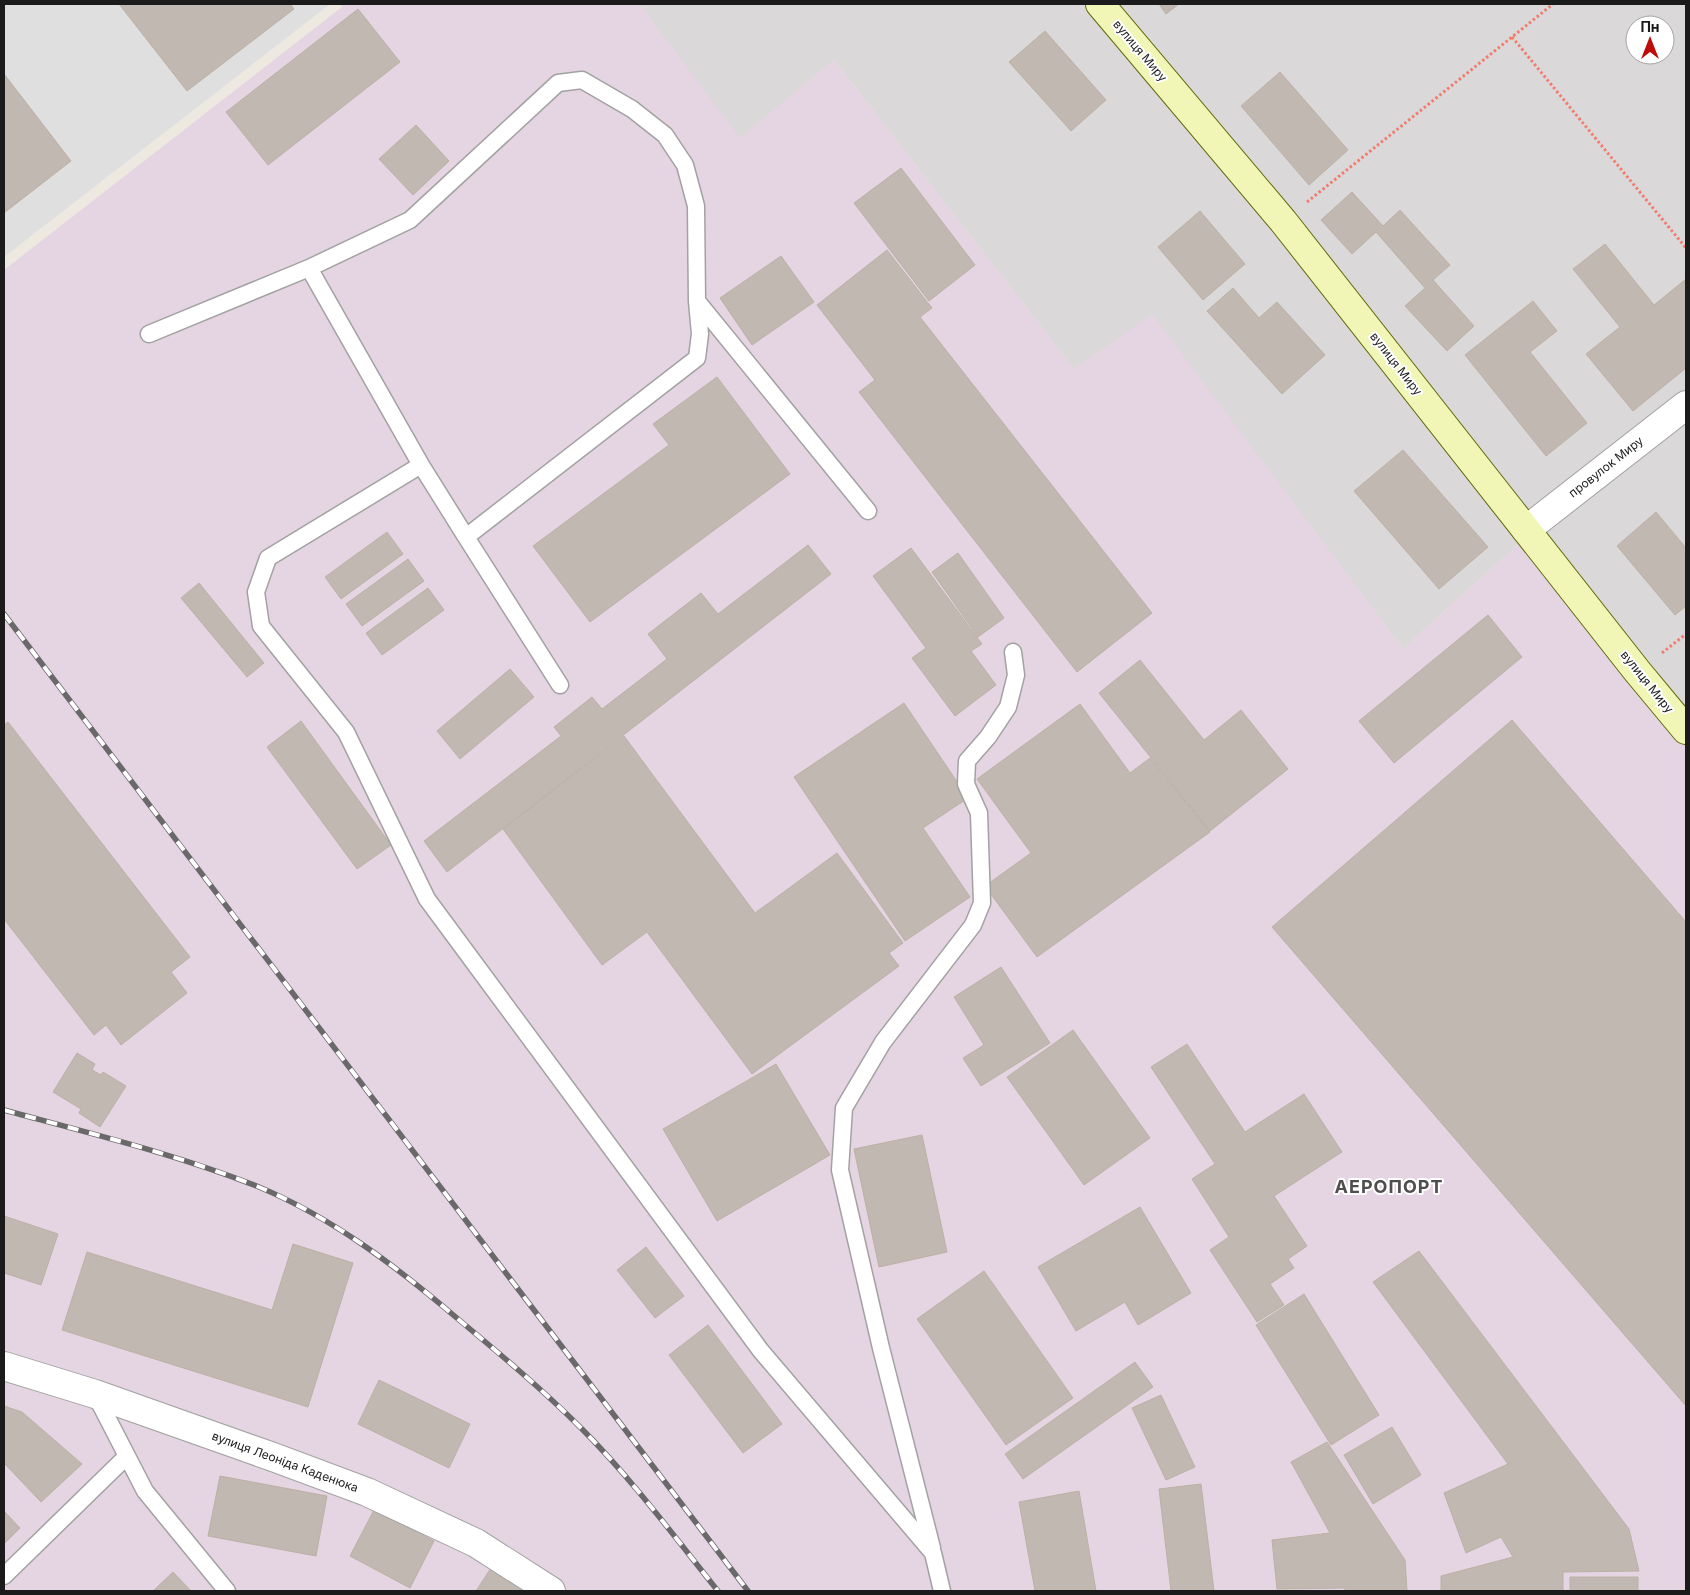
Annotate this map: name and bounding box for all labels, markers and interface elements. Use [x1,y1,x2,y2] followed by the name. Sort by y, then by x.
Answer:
[1625,15,1675,65] north arrow
[1110,17,1171,85] street label: вулиця Миру
[1640,18,1660,35] text: Пн
[1367,329,1426,398] street label: вулиця Миру
[1565,433,1646,500] street label: провулок Миру
[1618,647,1677,716] street label: вулиця Миру
[1335,1176,1443,1197] district label: АЕРОПОРТ
[210,1428,360,1495] street label: вулиця Леоніда Каденюка

